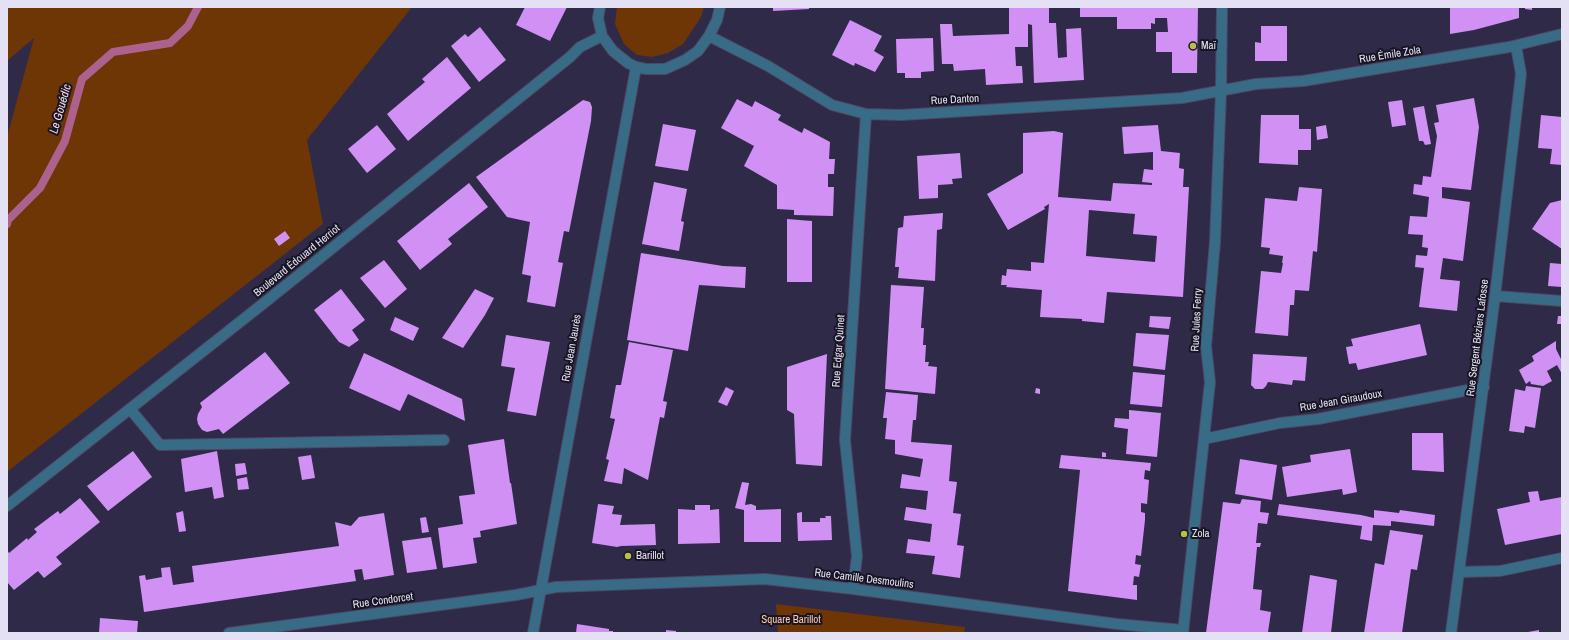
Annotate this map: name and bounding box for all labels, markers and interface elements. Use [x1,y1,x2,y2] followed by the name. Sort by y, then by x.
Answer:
[1201,39,1216,53] place label: Maï
[1188,41,1198,51] marker: Maï
[1358,44,1422,66] street label: Rue Émile Zola
[47,83,75,135] water label: Le Gouédic
[931,92,979,108] street label: Rue Danton
[251,222,343,300] street label: Boulevard Édouard Herriot
[1464,279,1492,397] street label: Rue Sergent Béziers Lafosse
[1189,288,1205,352] street label: Rue Jules Ferry
[560,313,584,383] street label: Rue Jean Jaurès
[830,314,848,388] street label: Rue Edgar Quinet
[1299,387,1383,415] street label: Rue Jean Giraudoux
[1192,527,1210,541] place label: Zola
[1179,529,1189,539] marker: Zola
[636,549,664,563] place label: Barillot
[623,551,633,561] marker: Barillot
[814,566,914,592] street label: Rue Camille Desmoulins
[352,590,414,612] street label: Rue Condorcet
[761,613,821,627] park label: Square Barillot

